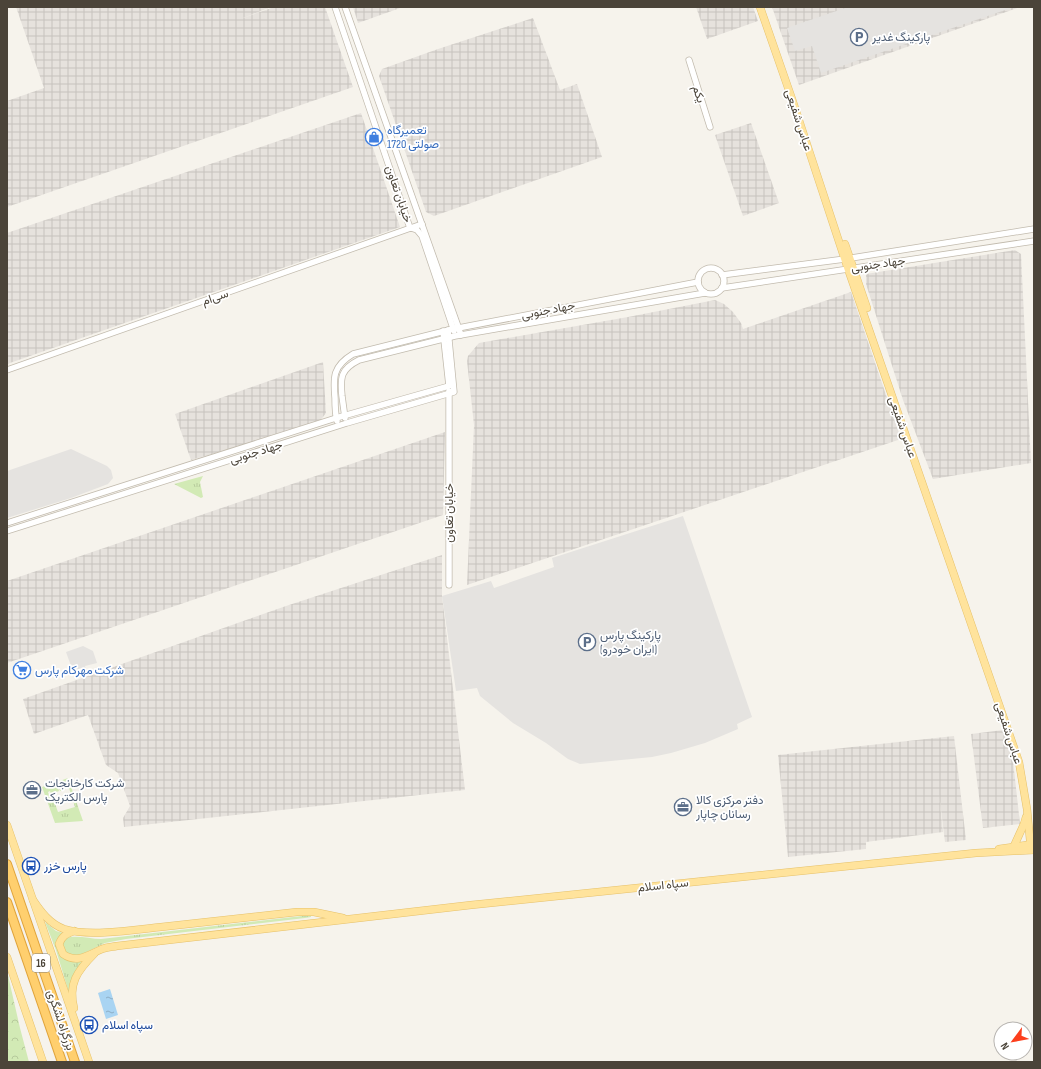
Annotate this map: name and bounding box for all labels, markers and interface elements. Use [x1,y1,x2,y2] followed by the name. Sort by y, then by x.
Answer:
[849,27,869,47] parking icon: پارکینگ غدیر
[871,30,930,45] place label: پارکینگ غدیر
[689,84,708,105] street label: یکم
[781,87,816,153] street label: عباس شفیعی
[387,123,439,152] place label: تعمیرگاه 1720 صولتی
[364,127,384,147] shop icon: تعمیرگاه 1720 صولتی
[382,164,415,225] street label: خیابان تعاون
[850,253,906,276] street label: جهاد جنوبی
[200,286,230,309] street label: سی‌ام
[520,298,576,323] street label: جهاد جنوبی
[885,394,920,460] street label: عباس شفیعی
[228,437,284,468] street label: جهاد جنوبی
[442,483,457,543] street label: خیابان تعاون
[600,628,661,657] place label: پارکینگ پارس (ایران خودرو)
[577,632,597,652] parking icon: پارکینگ پارس (ایران خودرو)
[12,660,32,680] supermarket icon: شرکت مهرکام پارس
[35,663,124,678] place label: شرکت مهرکام پارس
[991,700,1026,766] street label: عباس شفیعی
[45,776,124,805] place label: شرکت کارخانجات پارس الکتریک
[22,780,42,800] office icon: شرکت کارخانجات پارس الکتریک
[695,793,764,822] place label: دفتر مرکزی کالا رسانان چاپار
[673,797,693,817] office icon: دفتر مرکزی کالا رسانان چاپار
[21,856,41,876] bus stop icon: پارس خزر
[43,859,87,874] place label: پارس خزر
[637,875,689,896] street label: سپاه اسلام
[32,954,50,972] road number: 16
[43,988,78,1052] street label: بزرگراه لشگری
[79,1015,99,1035] bus stop icon: سپاه اسلام
[102,1018,153,1033] place label: سپاه اسلام
[993,1021,1033,1061] north arrow
[998,1040,1012,1052] text: N

